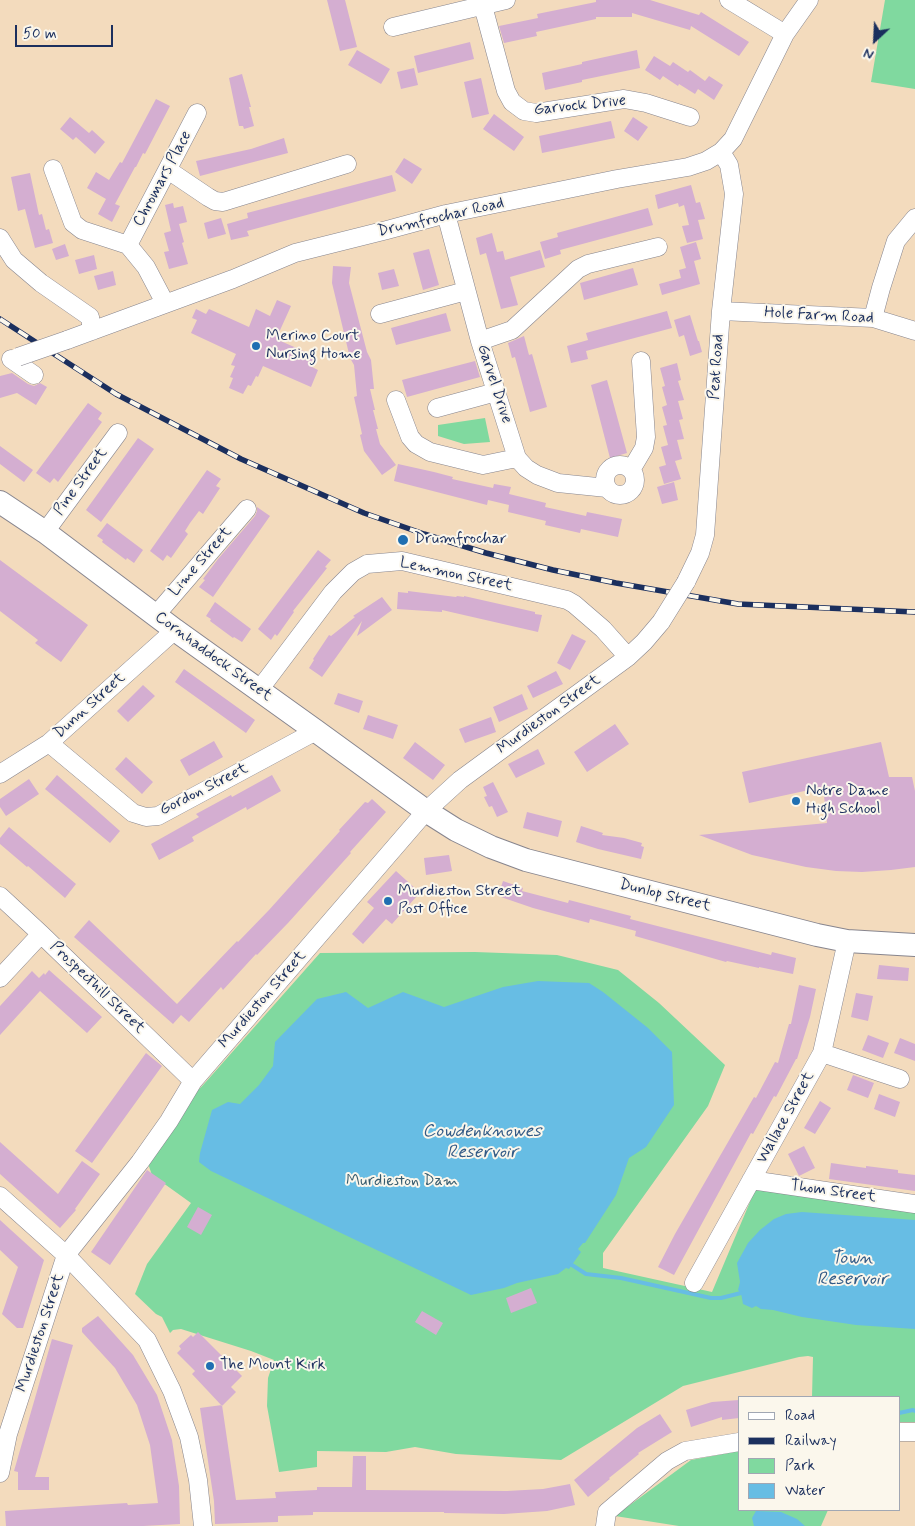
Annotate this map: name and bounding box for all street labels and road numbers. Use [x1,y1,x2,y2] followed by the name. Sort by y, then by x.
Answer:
[533,92,627,120] street label: Garvock Drive
[130,128,196,230] street label: Chromars Place
[376,194,506,242] street label: Drumfrochar Road
[764,304,874,328] street label: Hole Farm Road
[705,334,729,400] street label: Peat Road
[472,342,516,426] street label: Garvel Drive
[50,444,112,520] street label: Pine Street
[166,523,236,601] street label: Lime Street
[398,554,514,596] street label: Lemmon Street
[151,608,275,706] street label: Cornhaddock Street
[50,669,130,743] street label: Dunn Street
[494,671,604,759] street label: Murdieston Street
[157,759,251,821] street label: Gordon Street
[617,875,713,917] street label: Dunlop Street
[45,938,149,1038] street label: Prospecthill Street
[215,947,311,1053] street label: Murdieston Street
[753,1069,819,1167] street label: Wallace Street
[789,1176,877,1208] street label: Thom Street
[13,1271,69,1395] street label: Murdieston Street

